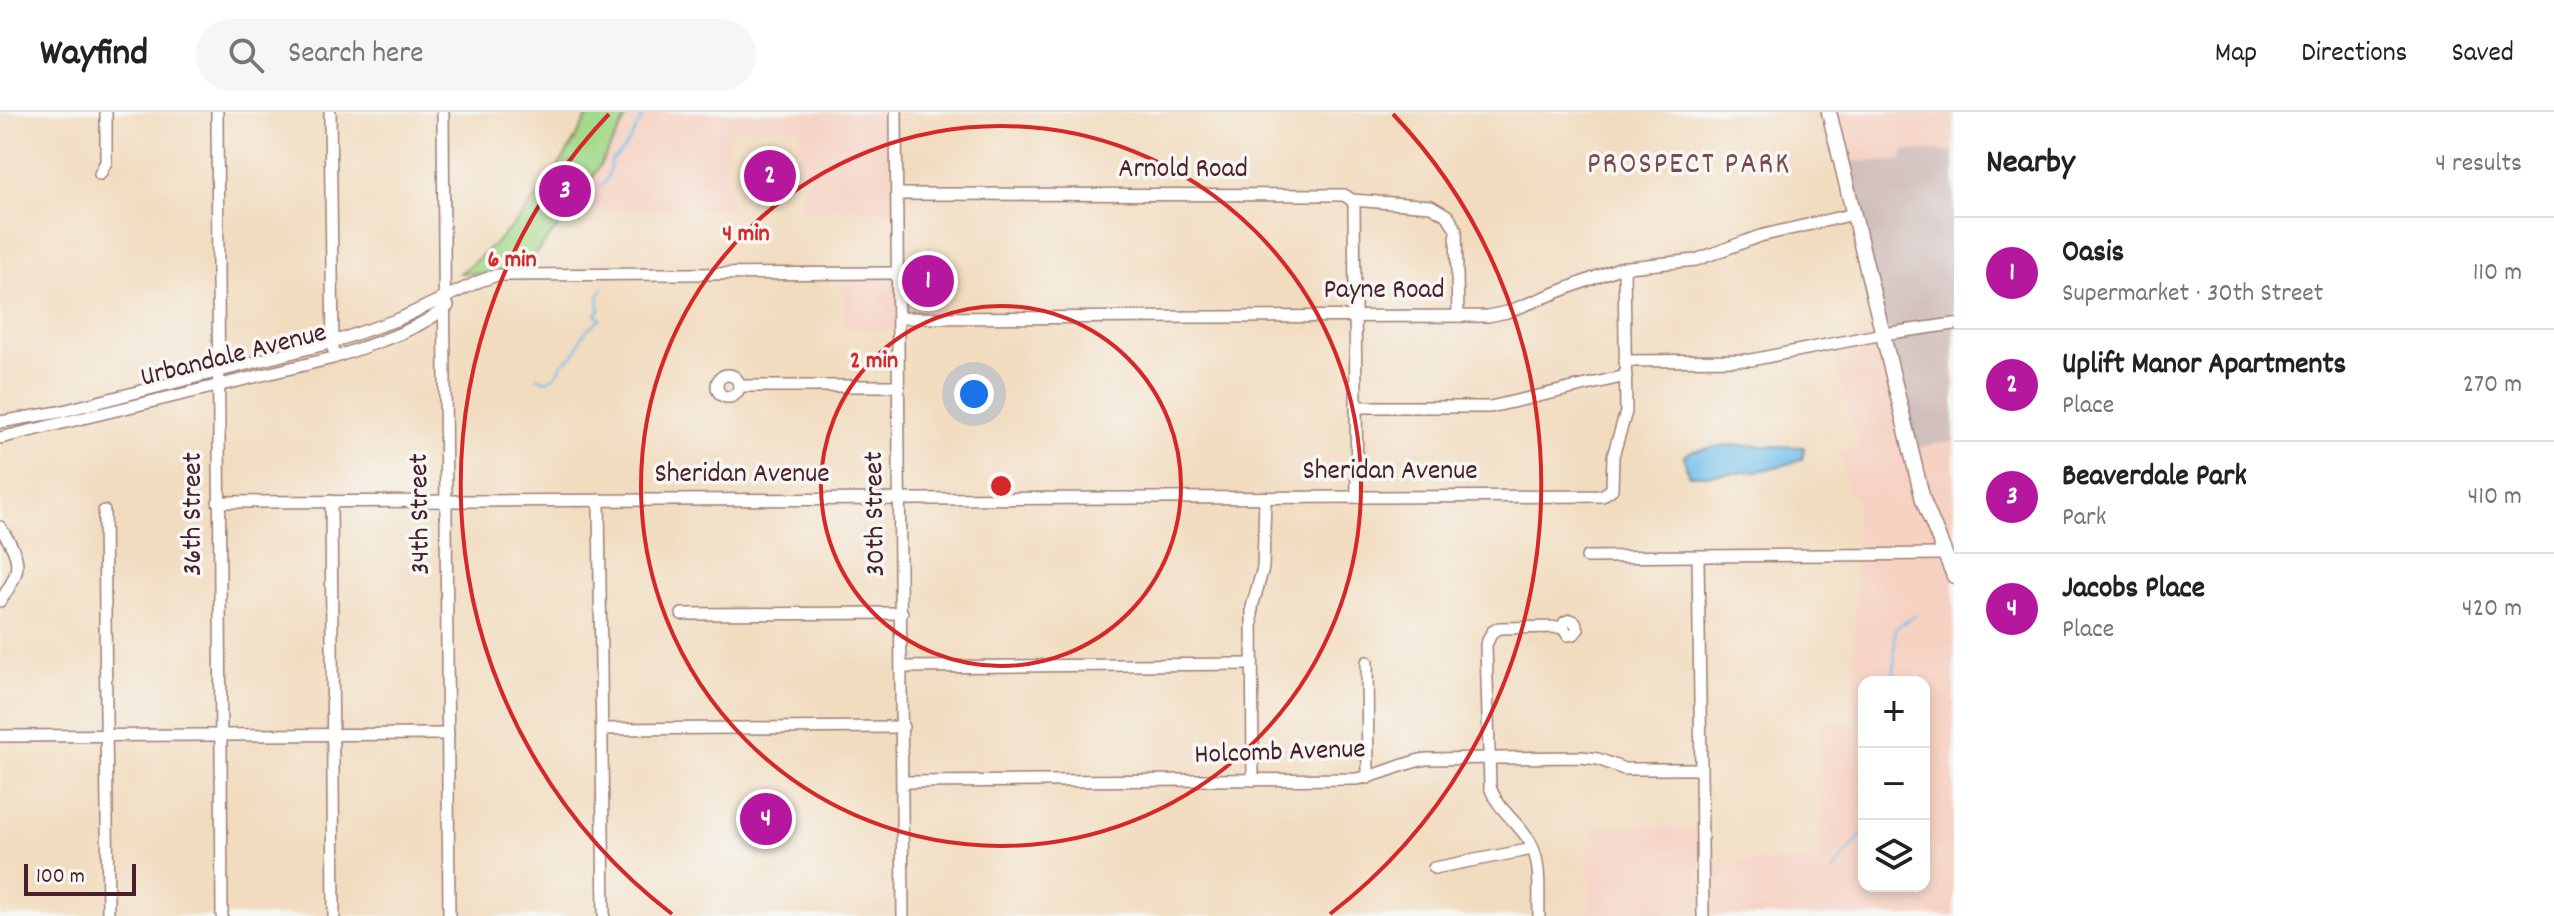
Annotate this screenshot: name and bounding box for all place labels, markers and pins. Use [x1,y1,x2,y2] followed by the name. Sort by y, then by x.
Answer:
[744,146,796,206] pin: 2
[539,161,591,221] pin: 3
[902,251,954,311] pin: 1
[987,472,1015,500] centre of rings
[740,789,792,849] pin: 4

